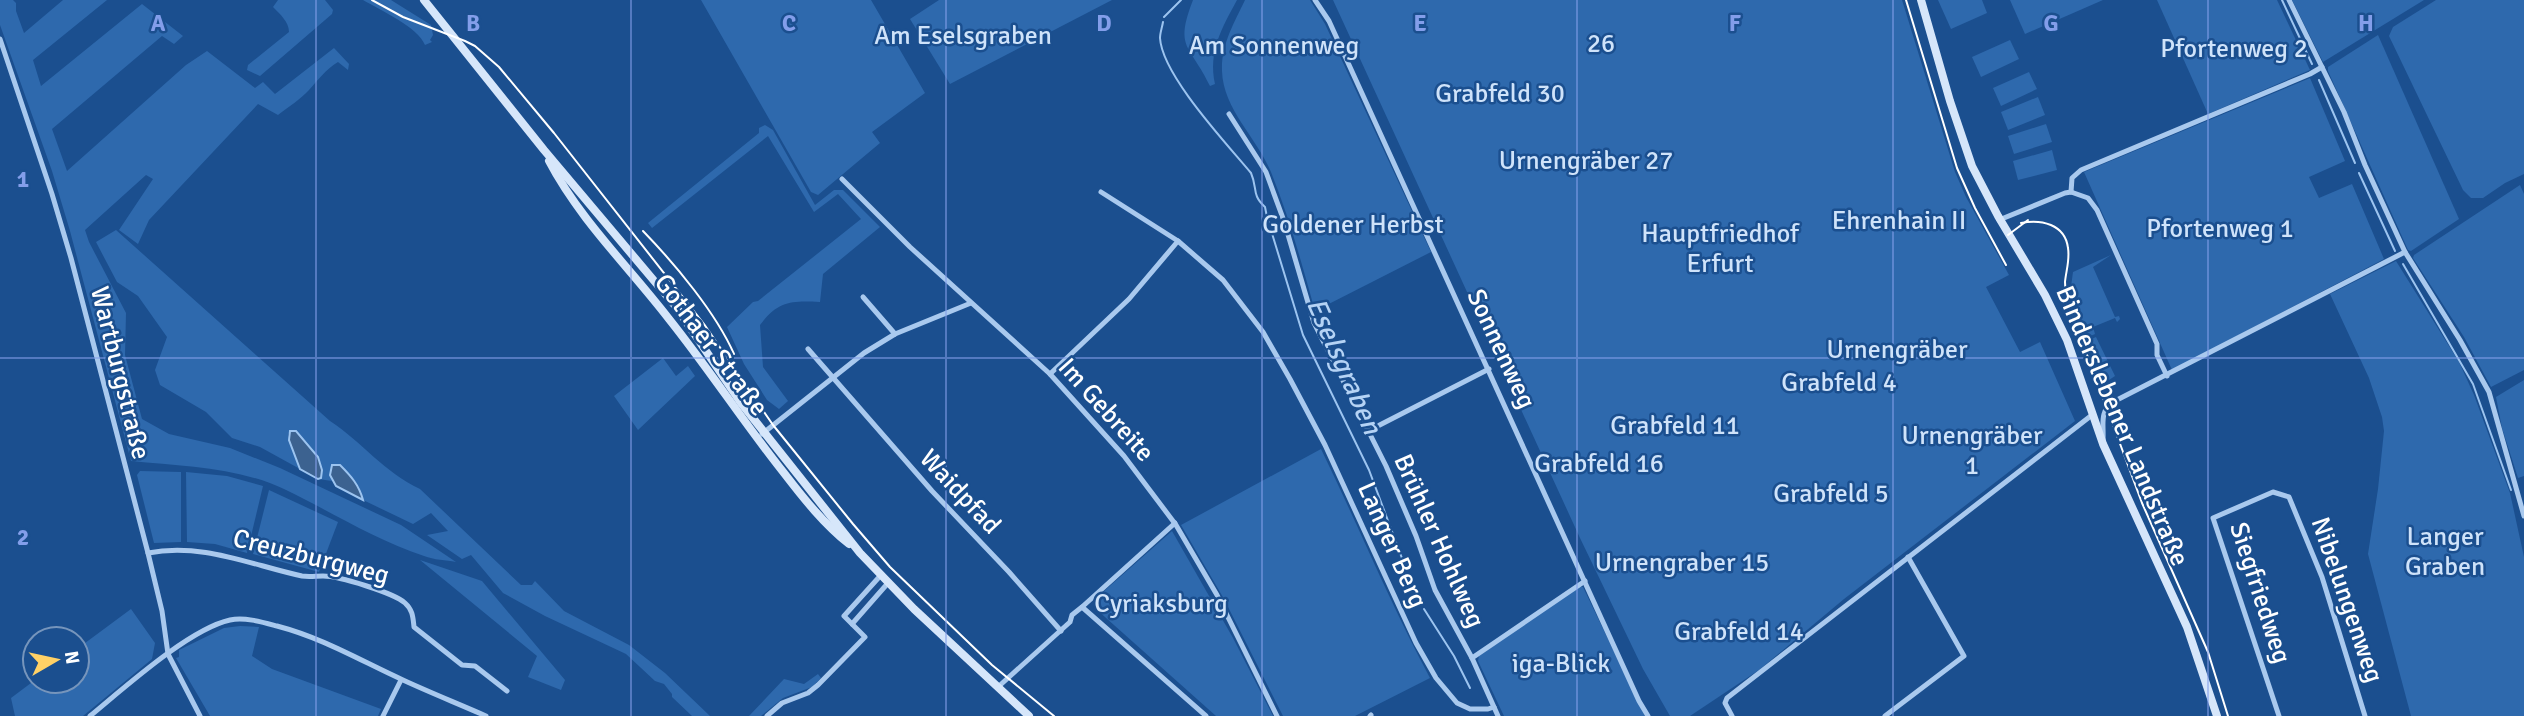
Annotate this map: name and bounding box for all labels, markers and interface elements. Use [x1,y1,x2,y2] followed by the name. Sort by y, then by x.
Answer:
[151,9,166,38] text: A
[466,9,480,38] text: B
[782,9,796,38] text: C
[1096,9,1112,38] text: D
[1413,9,1427,38] text: E
[1729,9,1741,38] text: F
[2043,9,2059,38] text: G
[2358,9,2374,38] text: H
[874,20,1052,52] park label: Am Eselsgraben
[1587,28,1615,60] park label: 26
[1189,30,1359,62] park label: Am Sonnenweg
[2160,33,2308,65] park label: Pfortenweg 2
[1435,78,1565,110] park label: Grabfeld 30
[1499,145,1673,177] park label: Urnengräber 27
[17,165,29,194] text: 1
[1832,205,1966,237] park label: Ehrenhain II
[1262,209,1444,241] park label: Goldener Herbst
[2146,213,2294,245] park label: Pfortenweg 1
[1641,218,1800,280] park label: Hauptfriedhof Erfurt
[647,267,775,423] street label: Gothaer Straße
[2048,281,2196,571] street label: Binderslebener Landstraße
[83,283,157,463] street label: Wartburgstraße
[1459,284,1543,414] street label: Sonnenweg
[1299,293,1389,440] water label: Eselsgraben
[1827,334,1968,366] park label: Urnengräber
[1051,352,1161,468] street label: Im Gebreite
[1781,367,1897,399] park label: Grabfeld 4
[1610,410,1740,442] park label: Grabfeld 11
[1902,420,2043,482] park label: Urnengräber 1
[913,443,1007,541] street label: Waidpfad
[1534,448,1664,480] park label: Grabfeld 16
[1386,449,1492,633] street label: Brühler Hohlweg
[1350,477,1434,613] street label: Langer Berg
[1773,478,1889,510] park label: Grabfeld 5
[2304,513,2390,687] street label: Nibelungenweg
[2222,518,2298,668] street label: Siegfriedweg
[2405,521,2485,583] park label: Langer Graben
[230,522,392,592] street label: Creuzburgweg
[17,523,29,552] text: 2
[1595,547,1769,579] park label: Urnengraber 15
[1094,588,1228,620] park label: Cyriaksburg
[1674,616,1804,648] park label: Grabfeld 14
[21,625,91,695] north arrow
[1512,648,1610,680] park label: iga-Blick
[59,649,85,666] text: N

